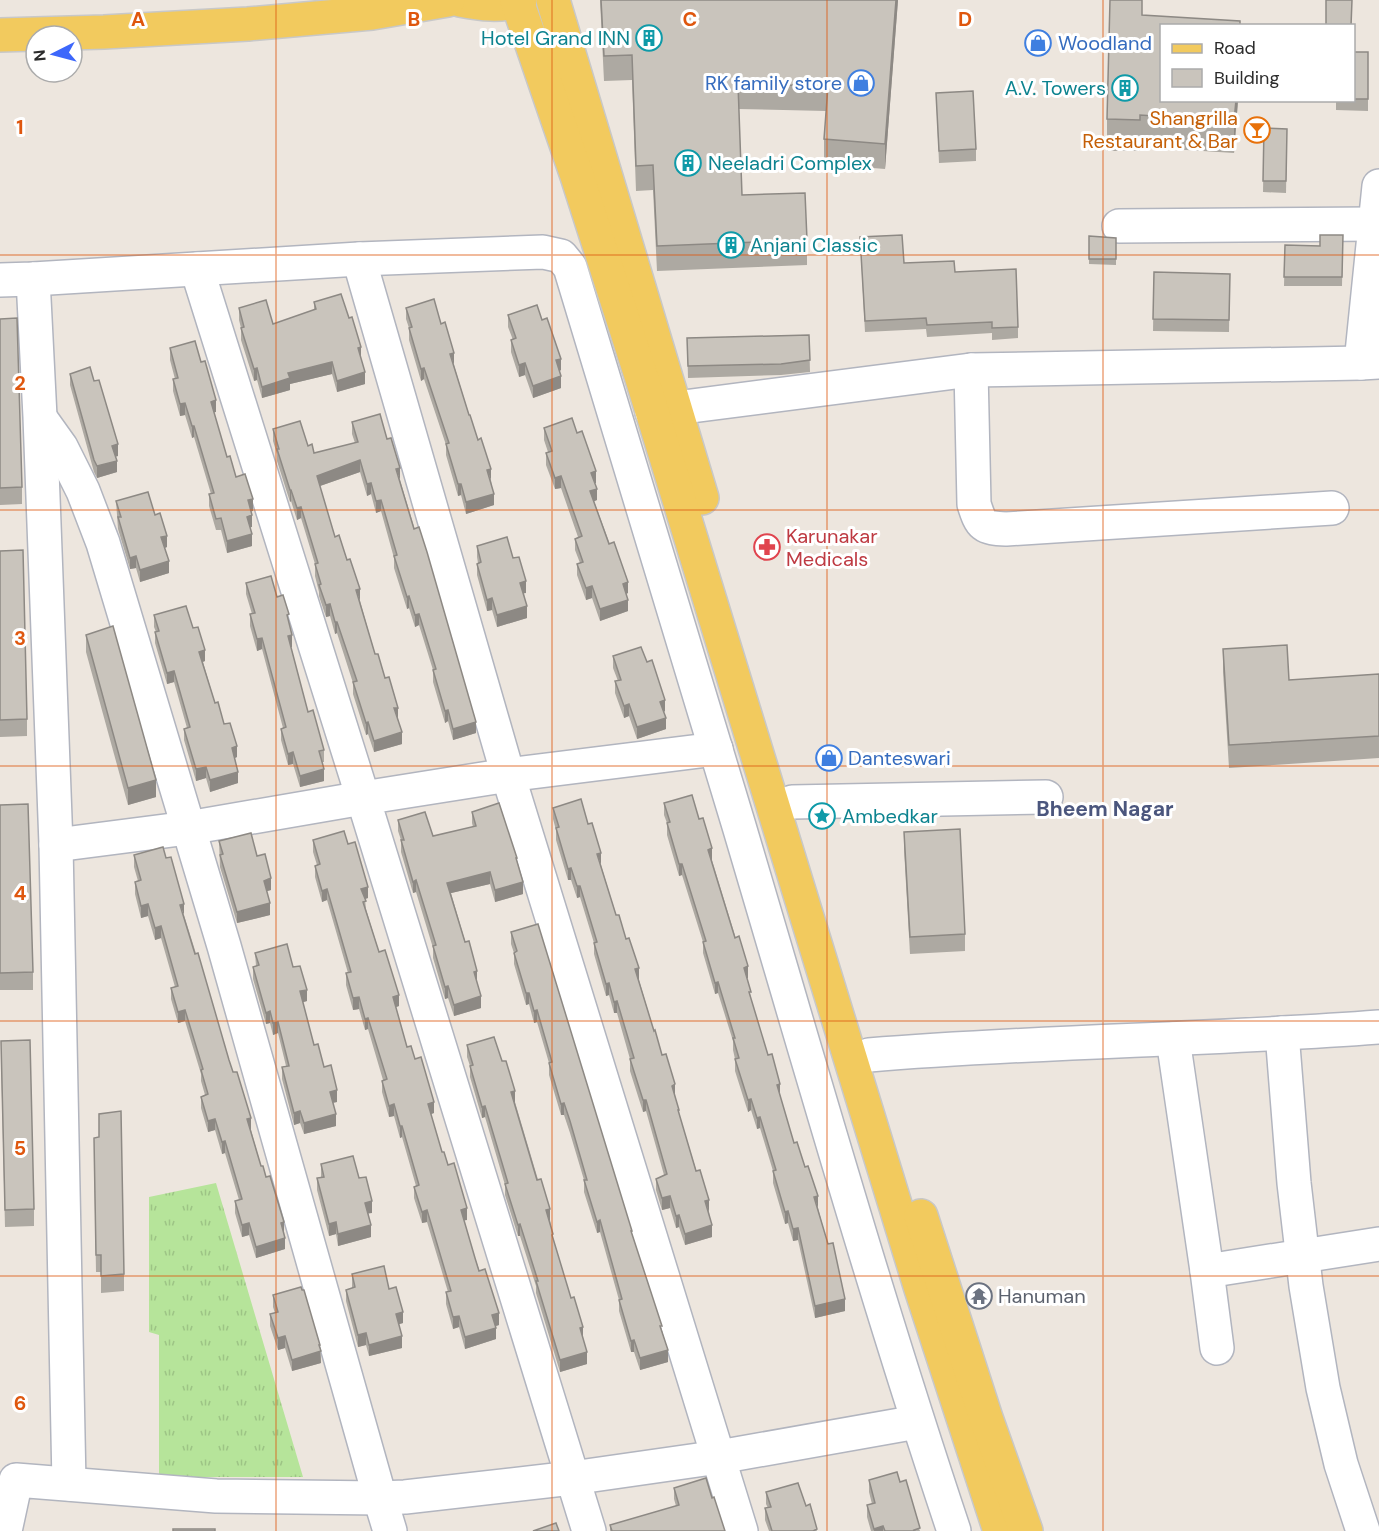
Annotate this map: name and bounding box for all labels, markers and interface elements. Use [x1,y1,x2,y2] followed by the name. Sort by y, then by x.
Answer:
[131,6,145,32] text: A
[408,6,420,32] text: B
[683,6,697,32] text: C
[958,6,972,32] text: D
[634,23,664,53] building icon: Hotel Grand INN
[24,24,84,84] north arrow
[1160,24,1355,102] legend
[481,25,630,51] place label: Hotel Grand INN
[1023,28,1053,58] shop icon: Woodland
[1058,30,1152,56] place label: Woodland
[1214,36,1256,60] text: Road
[29,49,51,62] text: N
[1214,66,1279,90] text: Building
[846,68,876,98] shop icon: RK family store
[705,70,842,96] place label: RK family store
[1110,73,1140,103] building icon: A.V. Towers
[1005,75,1106,101] place label: A.V. Towers
[1082,105,1238,154] place label: Shangrilla Restaurant & Bar
[16,114,24,140] text: 1
[1242,115,1272,145] bar icon: Shangrilla Restaurant & Bar
[673,148,703,178] building icon: Neeladri Complex
[708,150,872,176] place label: Neeladri Complex
[716,230,746,260] building icon: Anjani Classic
[750,232,878,258] place label: Anjani Classic
[14,370,26,396] text: 2
[786,523,878,572] place label: Karunakar Medicals
[752,532,782,562] pharmacy icon: Karunakar Medicals
[14,625,26,651] text: 3
[814,743,844,773] shop icon: Danteswari
[848,745,951,771] place label: Danteswari
[1036,795,1174,823] district label: Bheem Nagar
[807,801,837,831] place icon: Ambedkar
[842,803,938,829] place label: Ambedkar
[14,880,27,906] text: 4
[14,1135,26,1161] text: 5
[964,1281,994,1311] temple icon: Hanuman
[998,1283,1086,1309] place label: Hanuman
[14,1390,26,1416] text: 6

